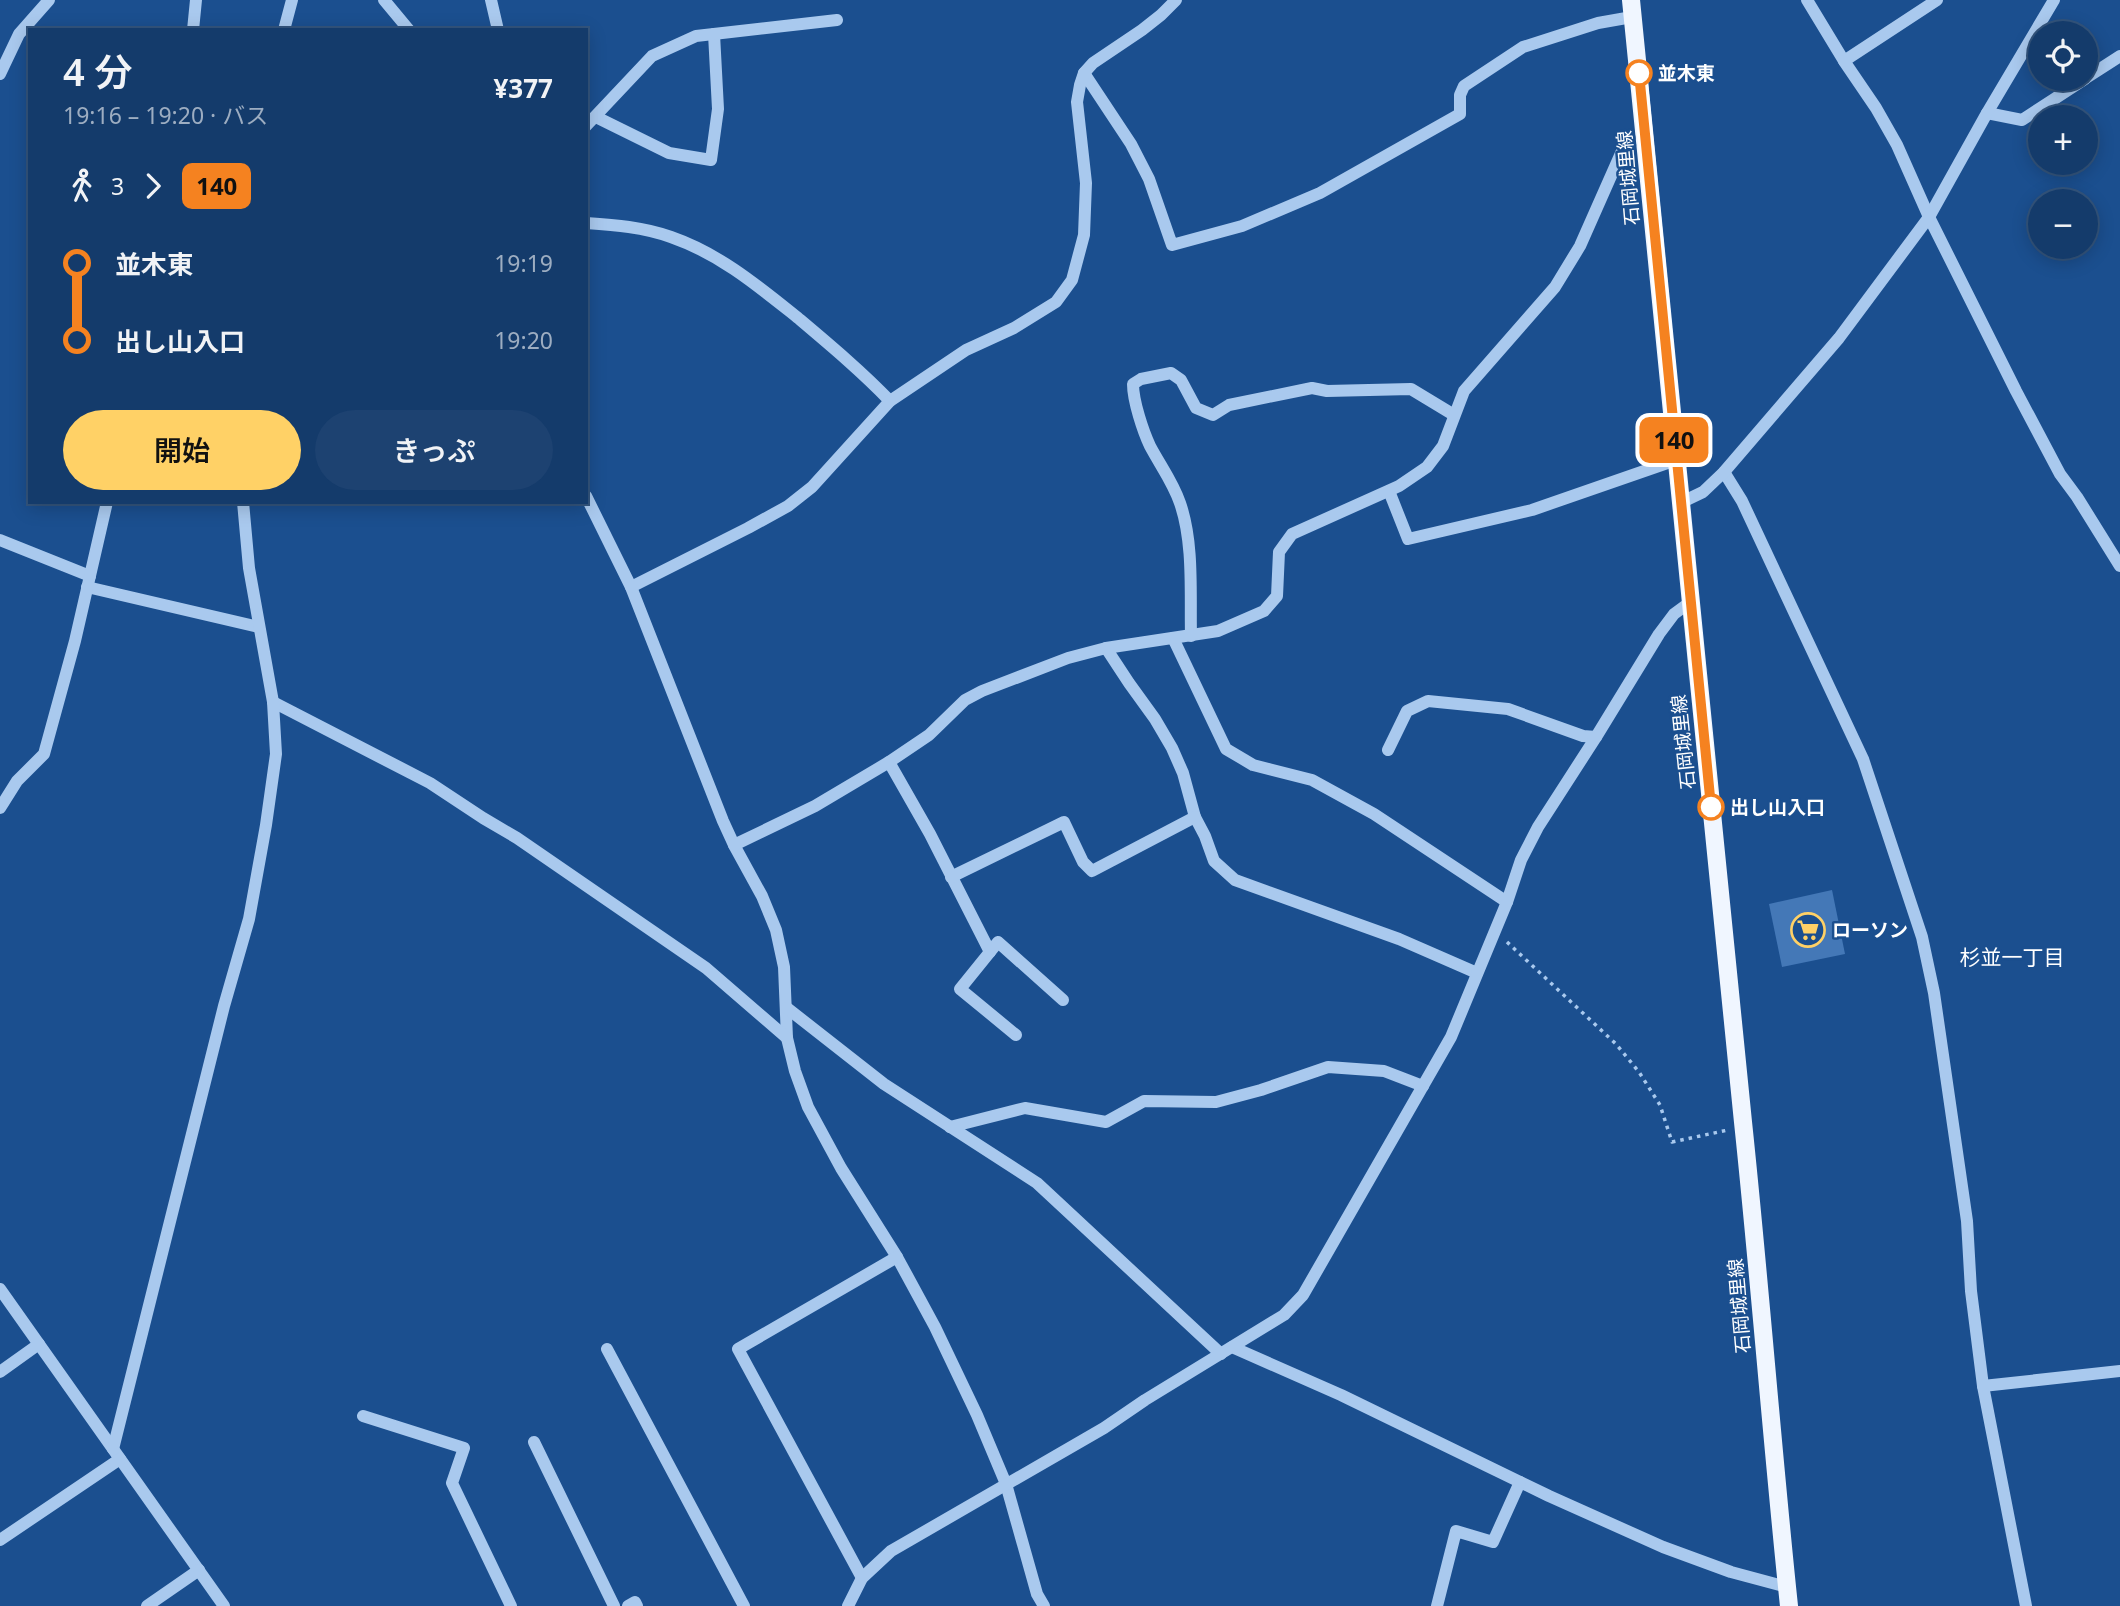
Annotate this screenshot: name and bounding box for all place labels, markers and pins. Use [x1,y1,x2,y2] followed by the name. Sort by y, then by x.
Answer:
[1626,60,1652,86] marker: 並木東
[1658,60,1715,86] place label: 並木東
[1698,794,1724,820] marker: 出し山入口
[1730,794,1825,820] place label: 出し山入口
[1789,911,1827,949] supermarket icon: ローソン
[1832,917,1908,943] place label: ローソン

